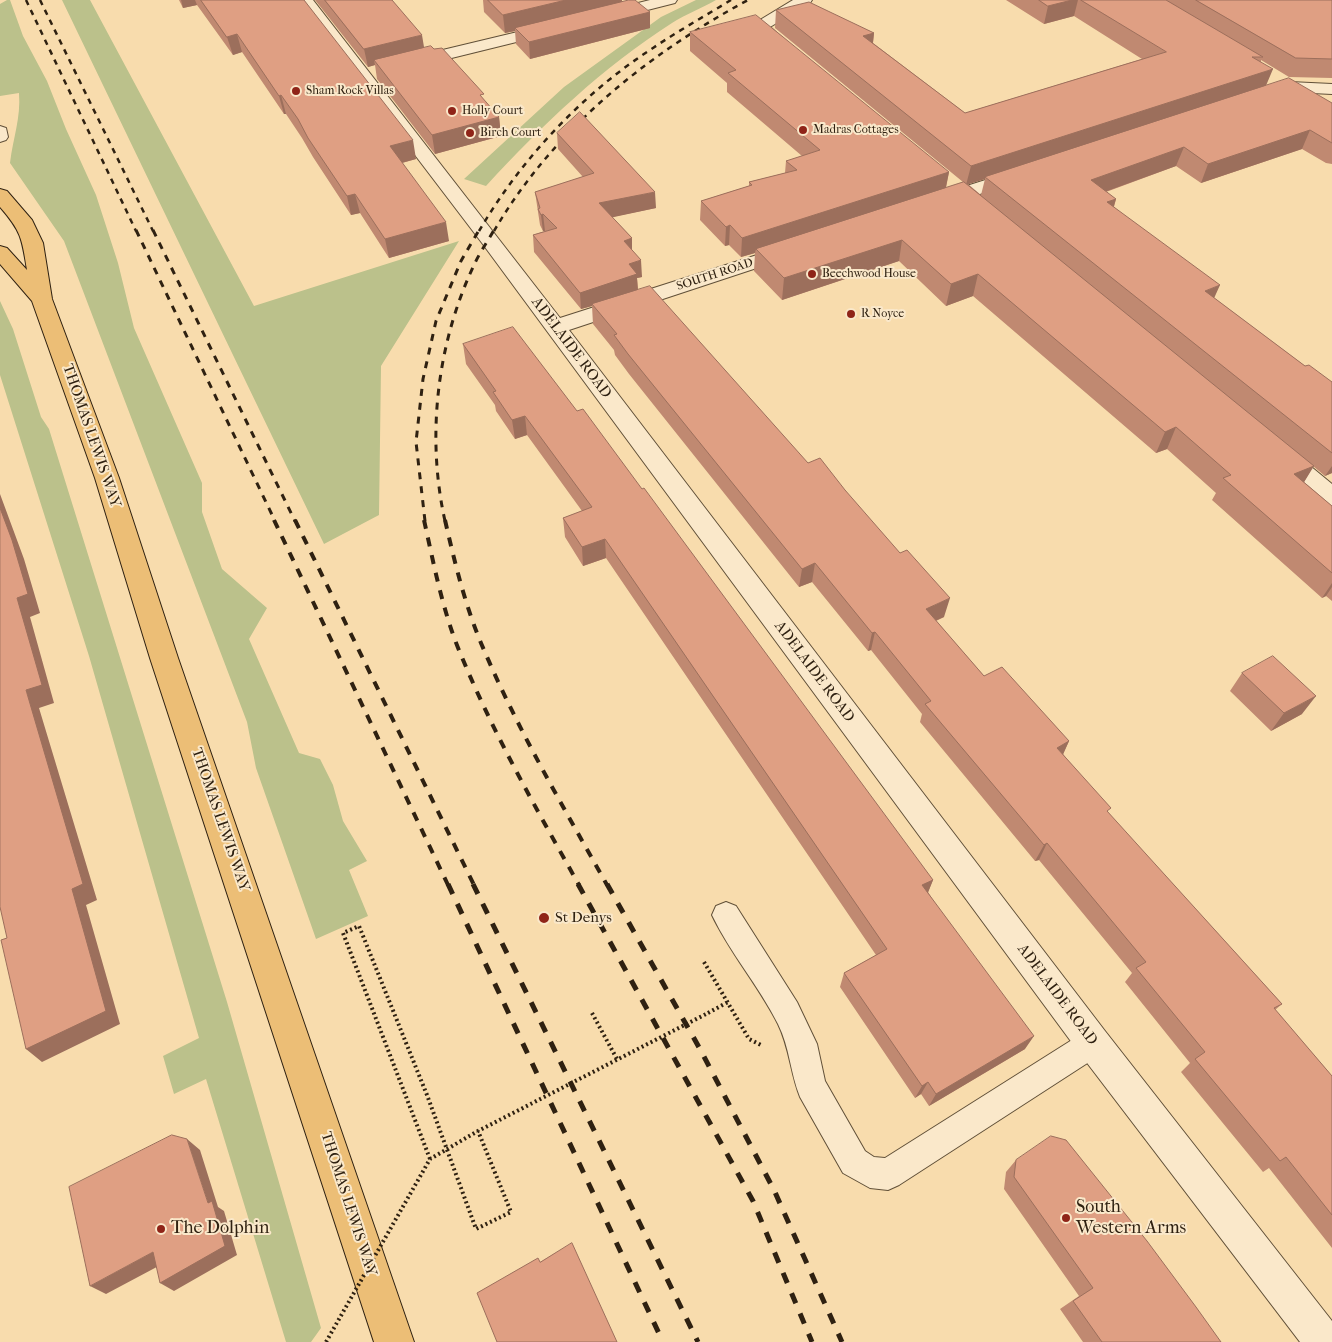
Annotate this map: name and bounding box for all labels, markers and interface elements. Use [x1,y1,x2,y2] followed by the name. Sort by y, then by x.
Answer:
[306,84,394,98] place label: Sham Rock Villas
[290,85,302,97] marker: Sham Rock Villas
[462,104,523,118] place label: Holly Court
[446,105,458,117] marker: Holly Court
[813,123,899,137] place label: Madras Cottages
[797,124,809,136] marker: Madras Cottages
[480,126,541,140] place label: Birch Court
[464,127,476,139] marker: Birch Court
[675,256,755,294] street label: SOUTH ROAD
[822,267,916,281] place label: Beechwood House
[806,268,818,280] marker: Beechwood House
[527,294,615,402] street label: ADELAIDE ROAD
[861,307,904,321] place label: R Noyce
[845,308,857,320] marker: R Noyce
[58,362,124,510] street label: THOMAS LEWIS WAY
[770,618,858,726] street label: ADELAIDE ROAD
[187,746,253,894] street label: THOMAS LEWIS WAY
[555,909,612,927] place label: St Denys
[537,911,551,925] marker: St Denys
[1013,941,1101,1049] street label: ADELAIDE ROAD
[316,1129,380,1279] street label: THOMAS LEWIS WAY
[1076,1197,1186,1240] place label: South Western Arms
[1060,1212,1072,1224] marker: South Western Arms
[171,1218,269,1240] place label: The Dolphin
[155,1223,167,1235] marker: The Dolphin

